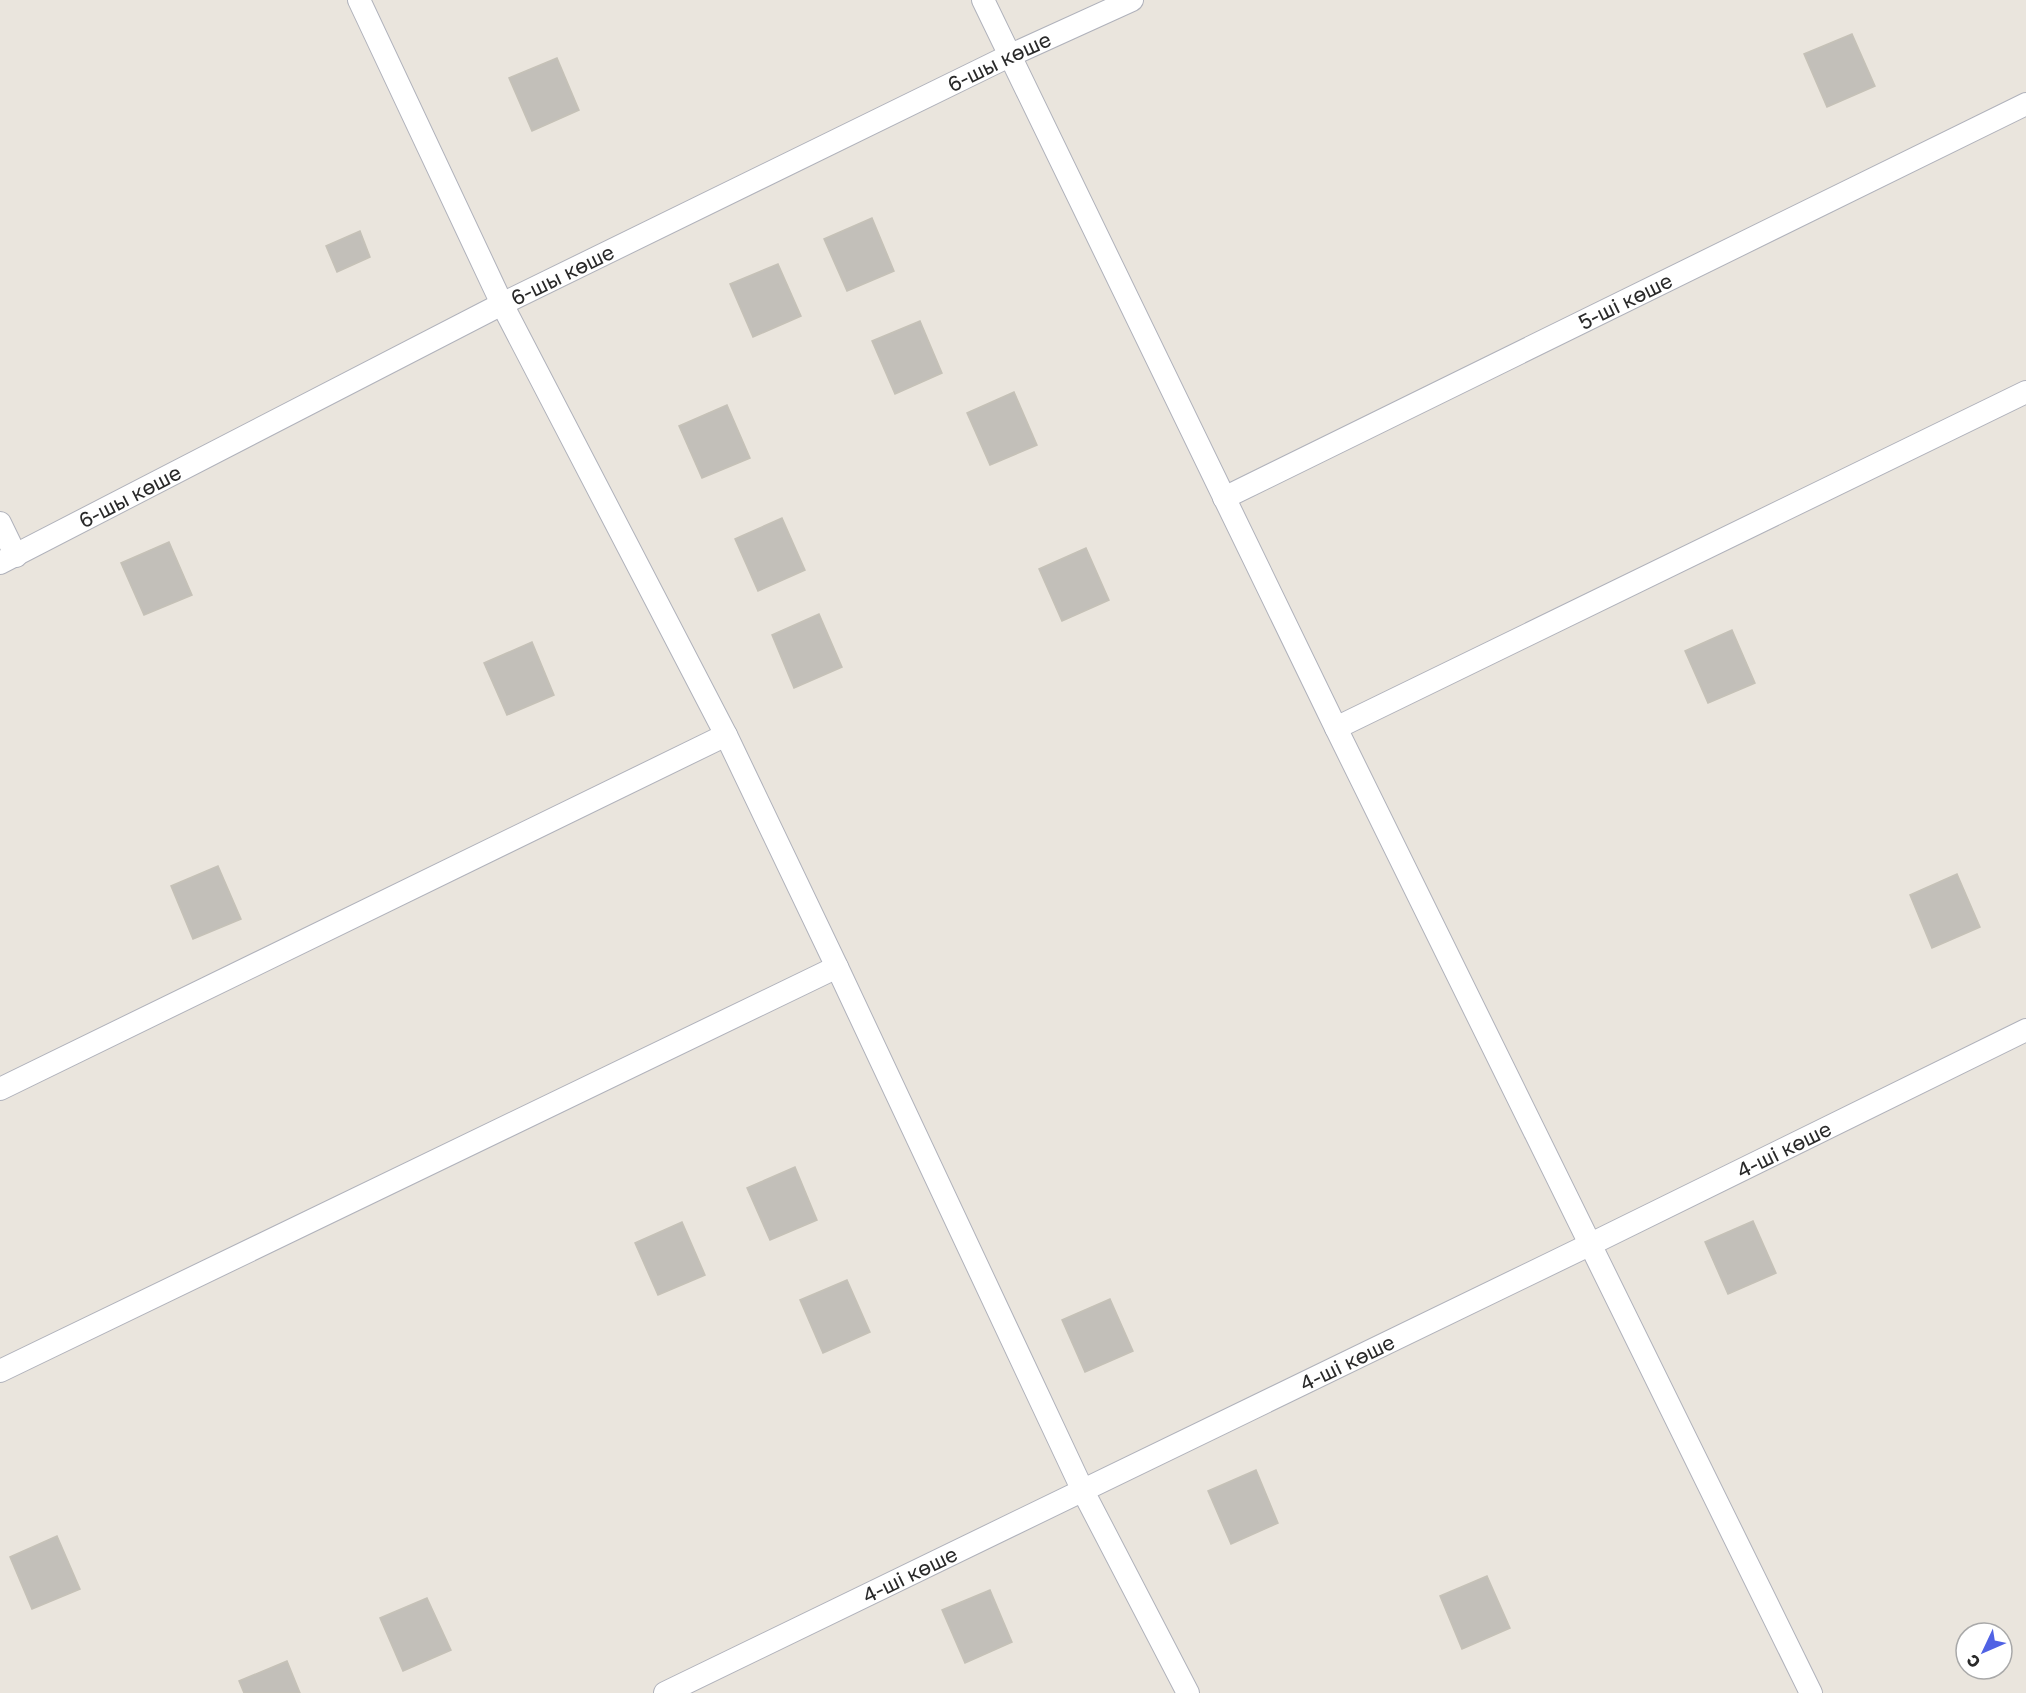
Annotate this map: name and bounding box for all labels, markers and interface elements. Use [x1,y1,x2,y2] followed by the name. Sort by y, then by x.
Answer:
[943,26,1055,97] street label: 6-шы көше
[506,238,618,311] street label: 6-шы көше
[1574,267,1677,335] street label: 5-ші көше
[74,459,185,533] street label: 6-шы көше
[1732,1115,1835,1183] street label: 4-ші көше
[1295,1328,1399,1396] street label: 4-ші көше
[858,1540,961,1608] street label: 4-ші көше
[1954,1621,2014,1681] north arrow
[1962,1650,1984,1672] text: С

